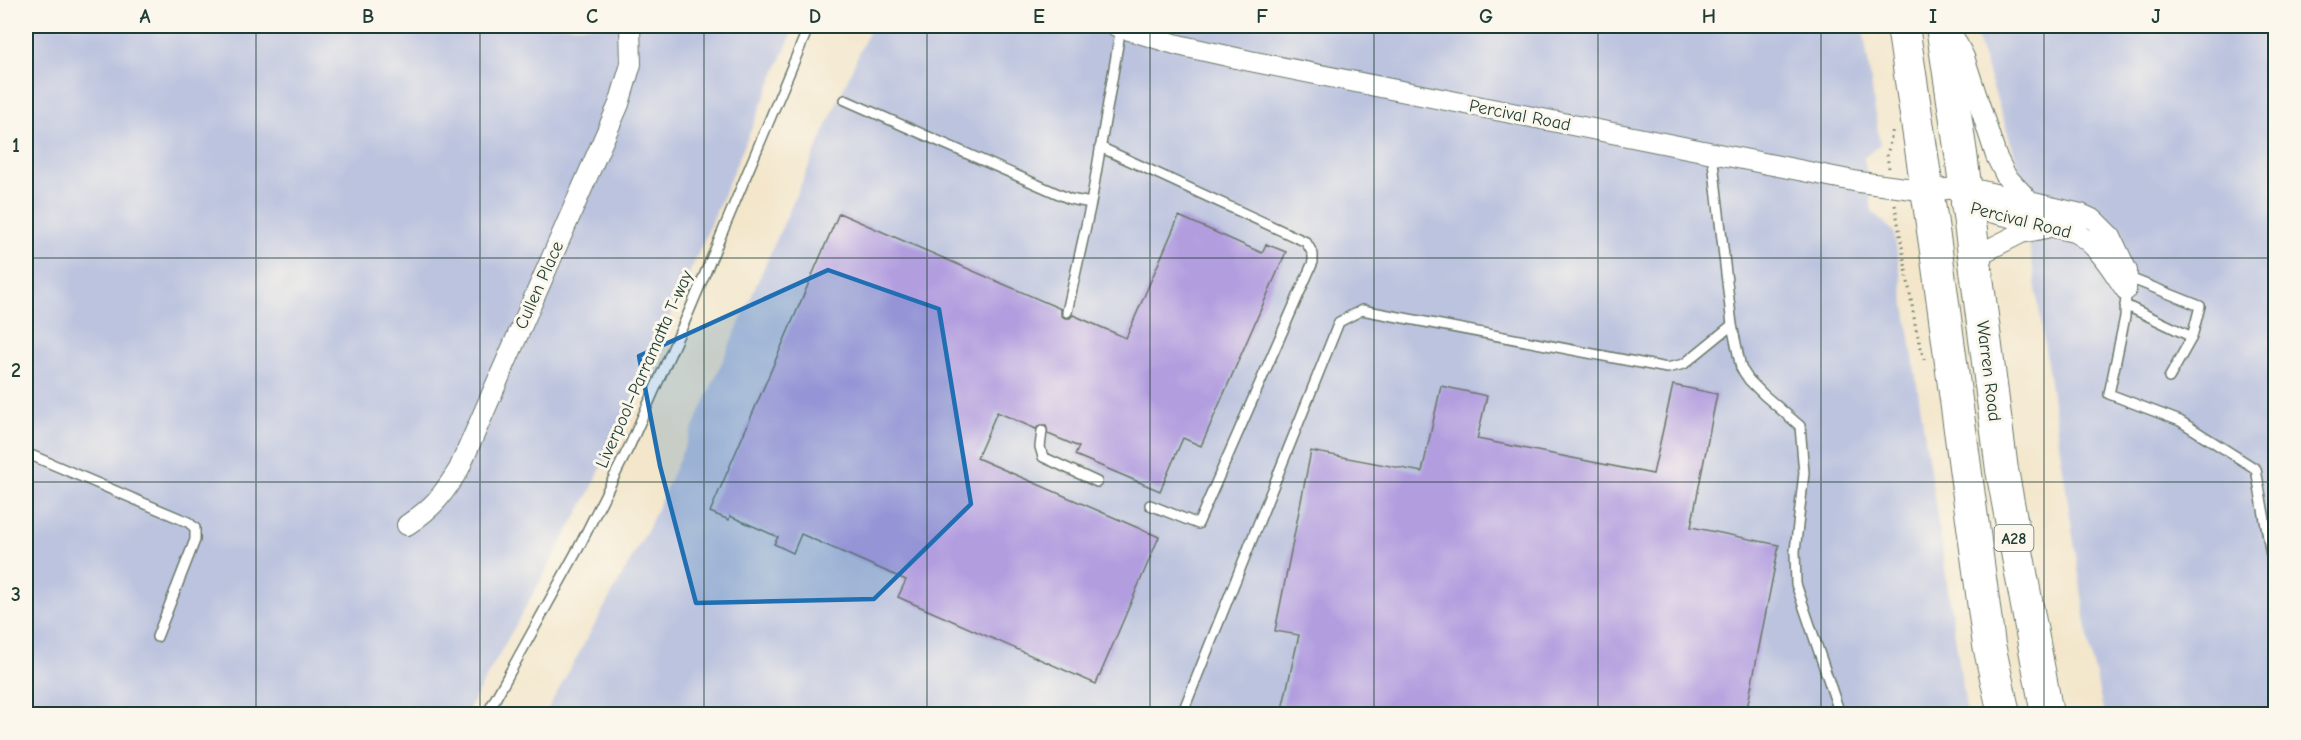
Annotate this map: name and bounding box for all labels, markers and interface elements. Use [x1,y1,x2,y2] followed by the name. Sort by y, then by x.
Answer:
[139,5,151,28] text: A
[362,5,374,28] text: B
[586,5,598,28] text: C
[809,5,821,28] text: D
[1033,5,1045,28] text: E
[1256,5,1268,28] text: F
[1479,5,1493,28] text: G
[1702,5,1716,28] text: H
[1929,5,1937,28] text: I
[2151,5,2161,28] text: J
[1467,95,1572,136] street label: Percival Road
[12,134,20,157] text: 1
[1968,198,2073,243] street label: Percival Road
[511,238,568,332] street label: Cullen Place
[591,266,698,471] street label: Liverpool–Parramatta T-way
[1972,319,2005,423] street label: Warren Road
[11,359,21,382] text: 2
[1994,525,2034,551] road number: A28
[11,583,21,606] text: 3

